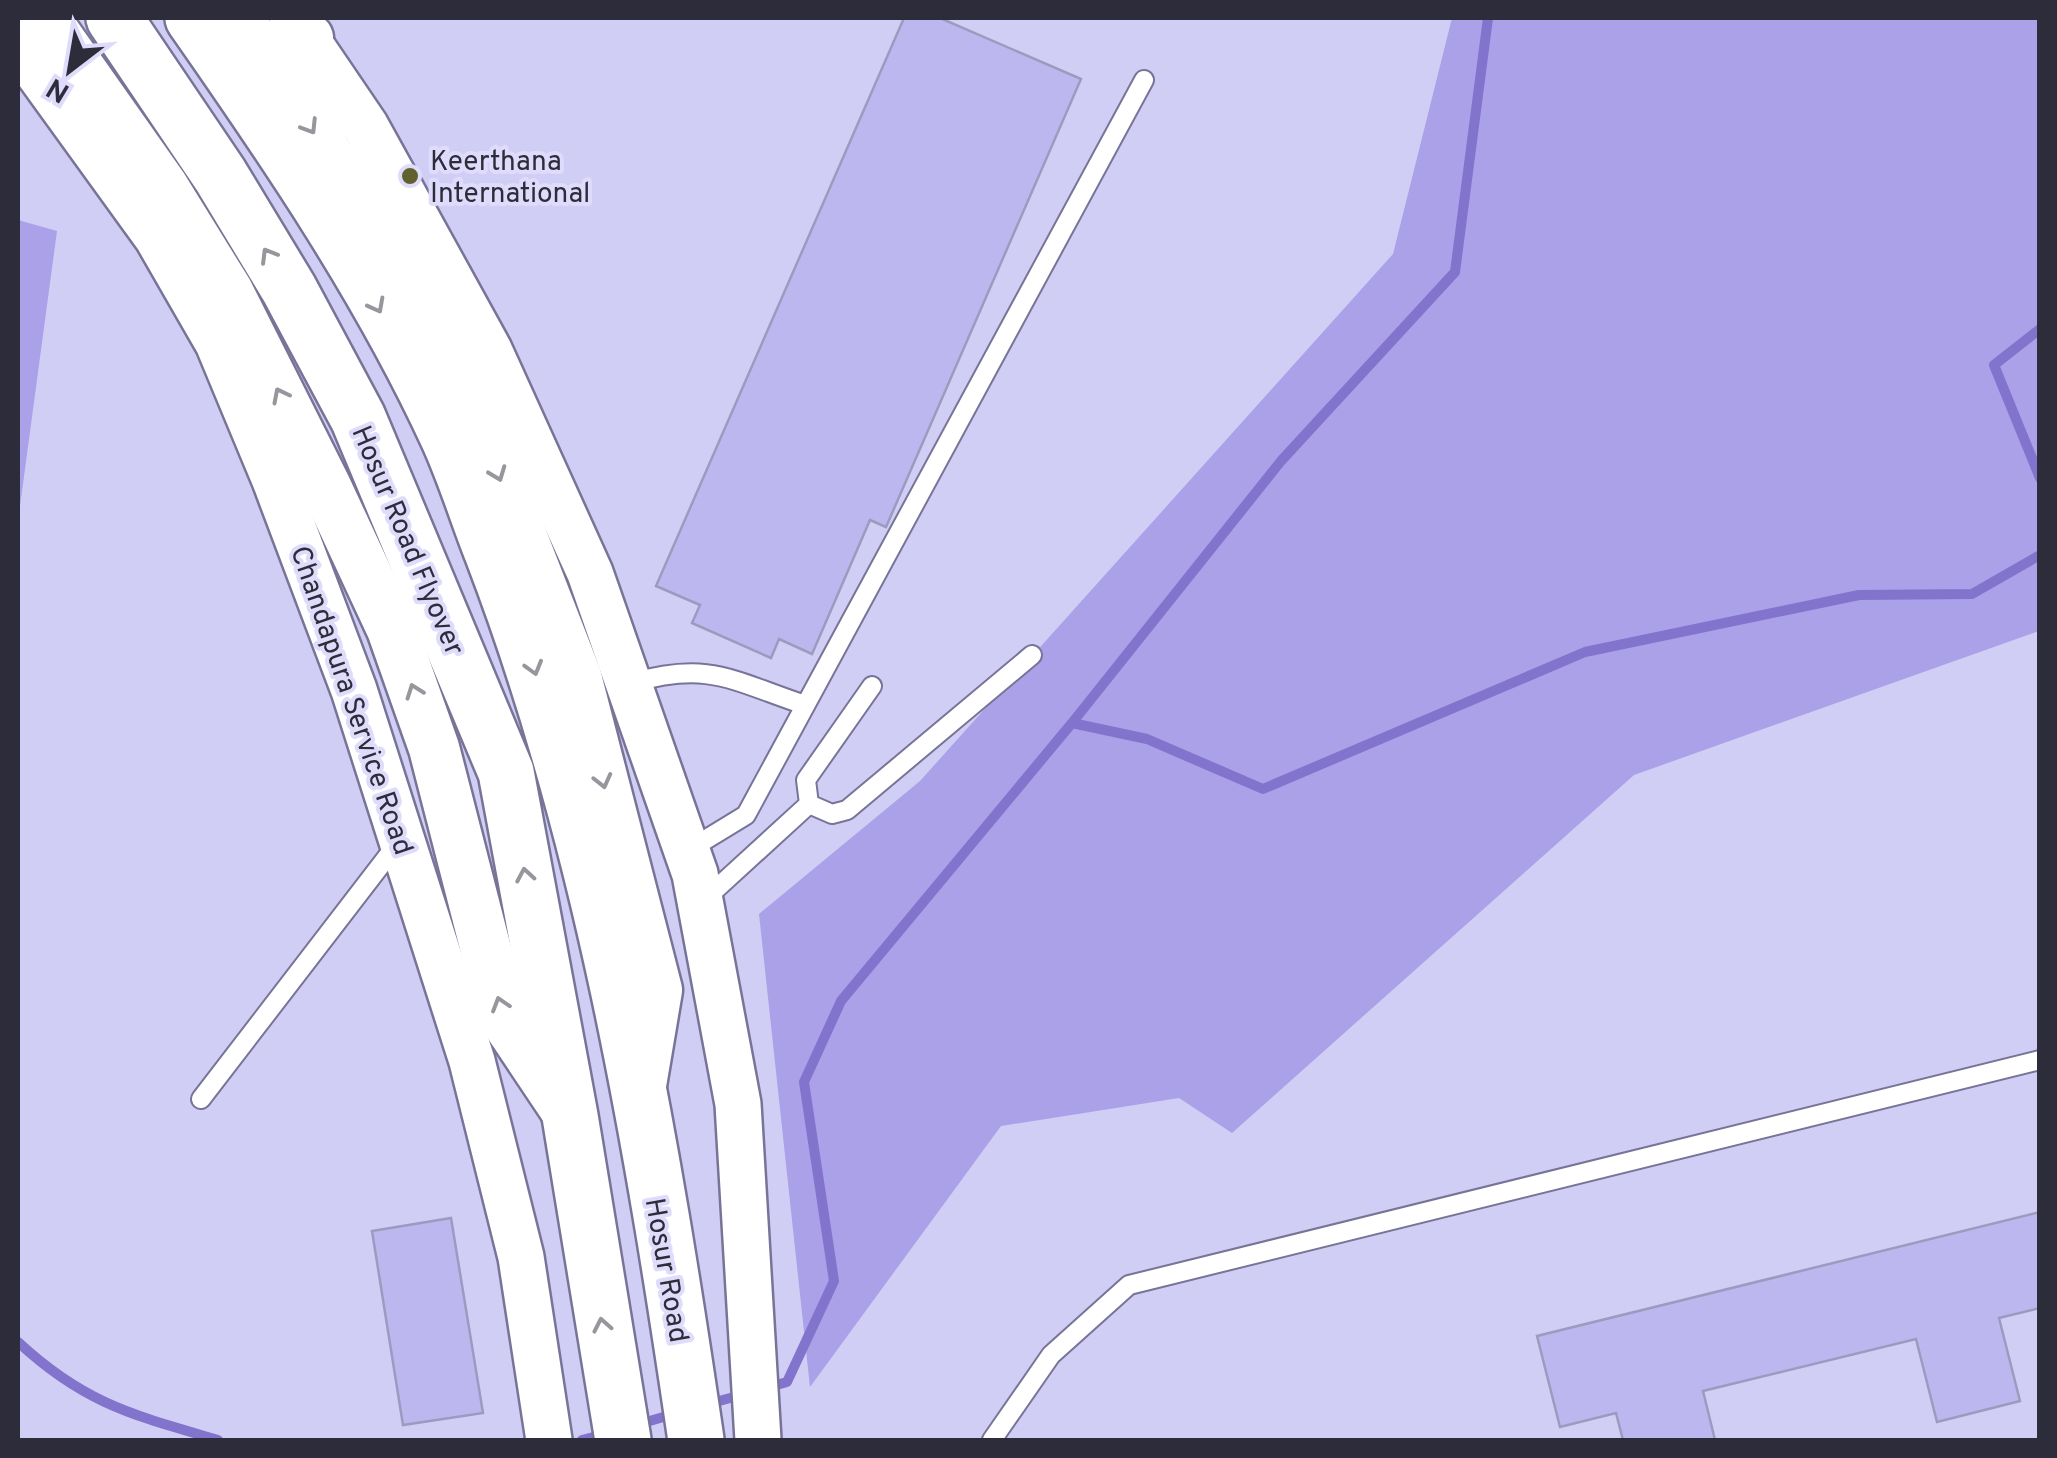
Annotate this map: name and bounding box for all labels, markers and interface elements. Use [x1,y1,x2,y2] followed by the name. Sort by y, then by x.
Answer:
[20,20,120,120] north arrow
[41,68,77,109] text: N
[298,116,317,134] one-way arrow
[430,145,590,213] place label: Keerthana International
[399,165,421,187] marker: Keerthana International
[262,248,281,266] one-way arrow
[365,296,384,314] one-way arrow
[272,387,292,405] one-way arrow
[342,421,471,662] street label: Hosur Road Flyover
[486,464,506,482] one-way arrow
[280,542,420,860] street label: Chandapura Service Road
[522,659,543,676] one-way arrow
[405,683,426,700] one-way arrow
[591,772,612,789] one-way arrow
[515,867,536,883] one-way arrow
[492,996,512,1013] one-way arrow
[635,1195,695,1346] street label: Hosur Road
[592,1317,613,1333] one-way arrow

